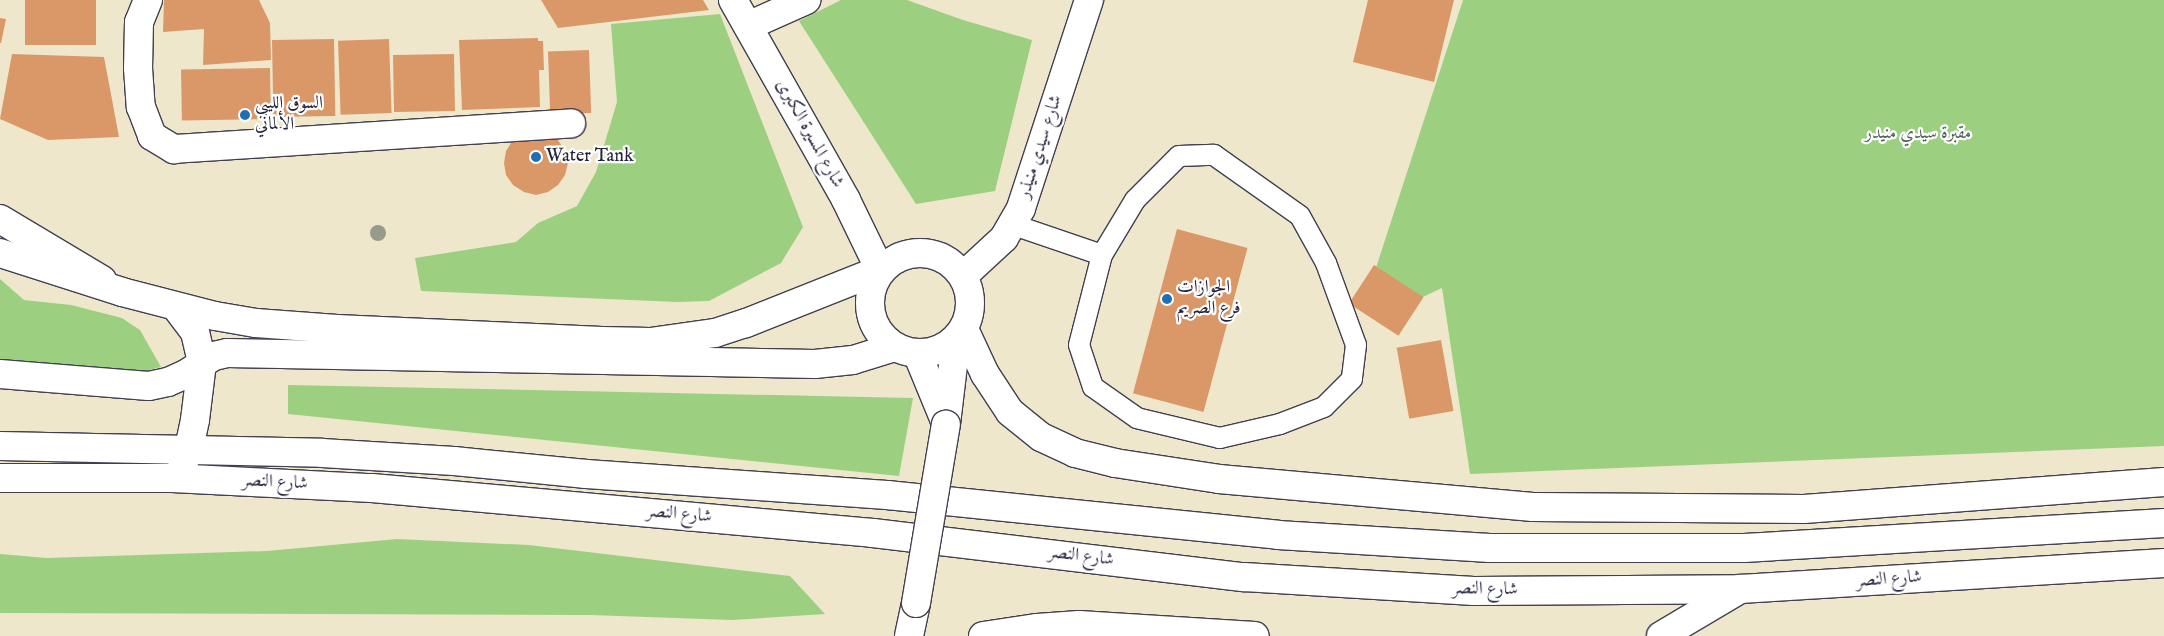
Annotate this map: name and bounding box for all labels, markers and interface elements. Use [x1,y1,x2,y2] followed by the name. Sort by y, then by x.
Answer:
[770,76,848,192] street label: شارع المسيرة الكبرى
[1014,93,1068,201] street label: شارع سيدي منيذر
[255,94,323,136] place label: السوق الليبي الألماني
[239,109,251,121] marker: السوق الليبي الألماني
[1865,123,1971,145] park label: مقبرة سيدي منيدر
[546,146,634,168] place label: Water Tank
[530,151,542,163] marker: Water Tank
[1177,278,1241,320] place label: الجوازات فرع الصريم
[1161,293,1173,305] marker: الجوازات فرع الصريم
[242,470,308,496] street label: شارع النصر
[645,501,713,529] street label: شارع النصر
[1047,542,1115,572] street label: شارع النصر
[1855,567,1923,593] street label: شارع النصر
[1452,579,1518,601] street label: شارع النصر

